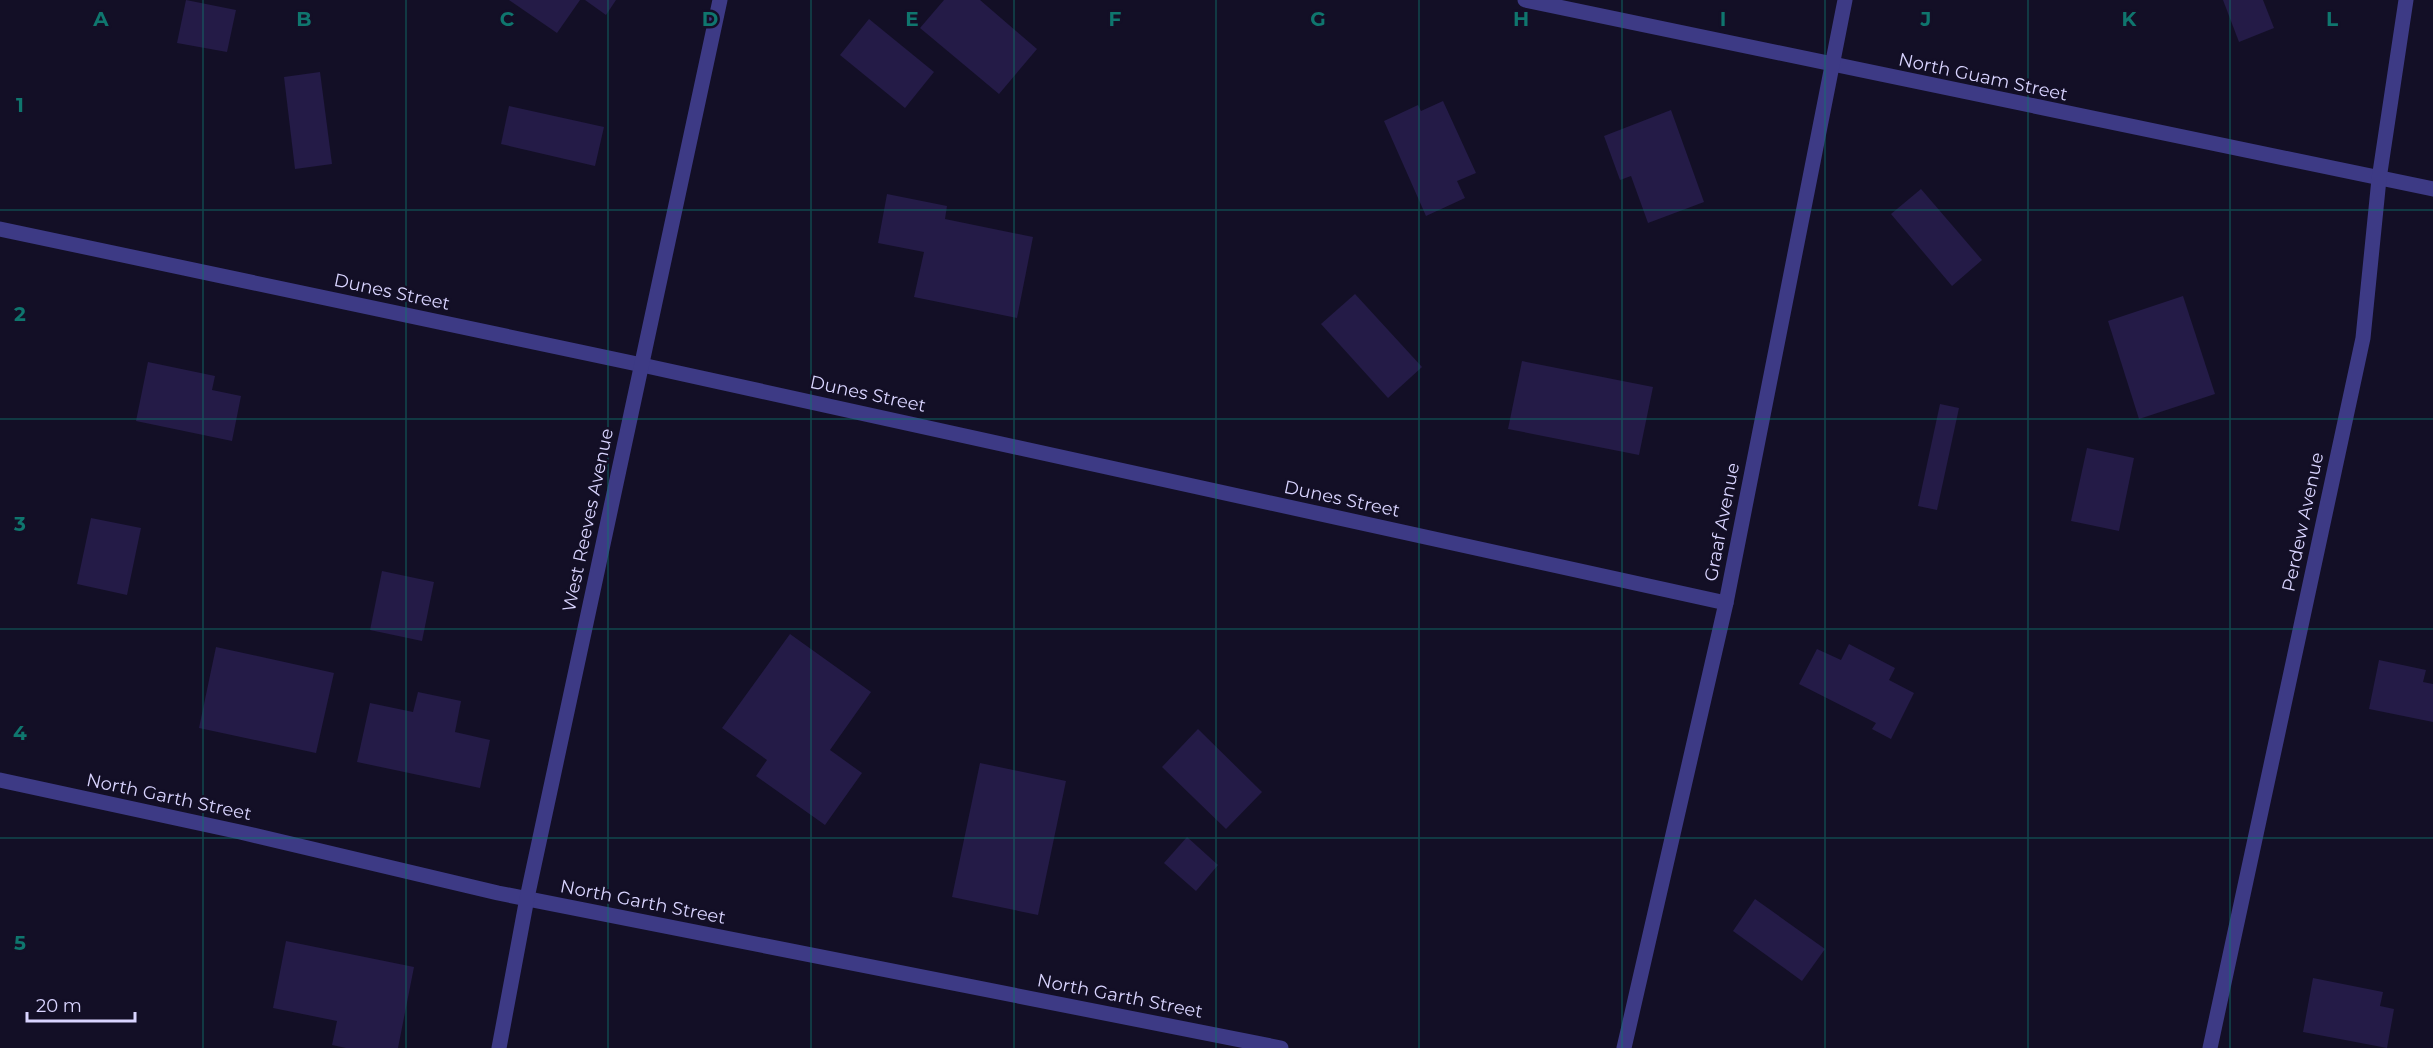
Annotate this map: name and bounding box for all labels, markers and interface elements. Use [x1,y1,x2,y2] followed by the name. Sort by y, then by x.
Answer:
[92,7,109,31] text: A
[296,7,312,31] text: B
[500,7,515,31] text: C
[702,7,718,31] text: D
[905,7,919,31] text: E
[1109,7,1122,31] text: F
[1310,7,1326,31] text: G
[1513,7,1529,31] text: H
[1720,7,1726,31] text: I
[1920,7,1931,31] text: J
[2122,7,2138,31] text: K
[2326,7,2338,31] text: L
[1896,48,2070,106] street label: North Guam Street
[16,93,24,117] text: 1
[332,269,452,315] street label: Dunes Street
[14,302,26,326] text: 2
[808,371,928,417] street label: Dunes Street
[558,426,618,614] street label: West Reeves Avenue
[2277,450,2329,594] street label: Perdew Avenue
[1700,461,1744,583] street label: Graaf Avenue
[1282,476,1402,522] street label: Dunes Street
[13,512,26,536] text: 3
[13,721,27,745] text: 4
[84,769,254,825] street label: North Garth Street
[558,875,728,929] street label: North Garth Street
[14,931,26,955] text: 5
[1035,969,1205,1023] street label: North Garth Street
[27,985,135,1023] scale bar
[36,995,82,1017] text: 20 m

